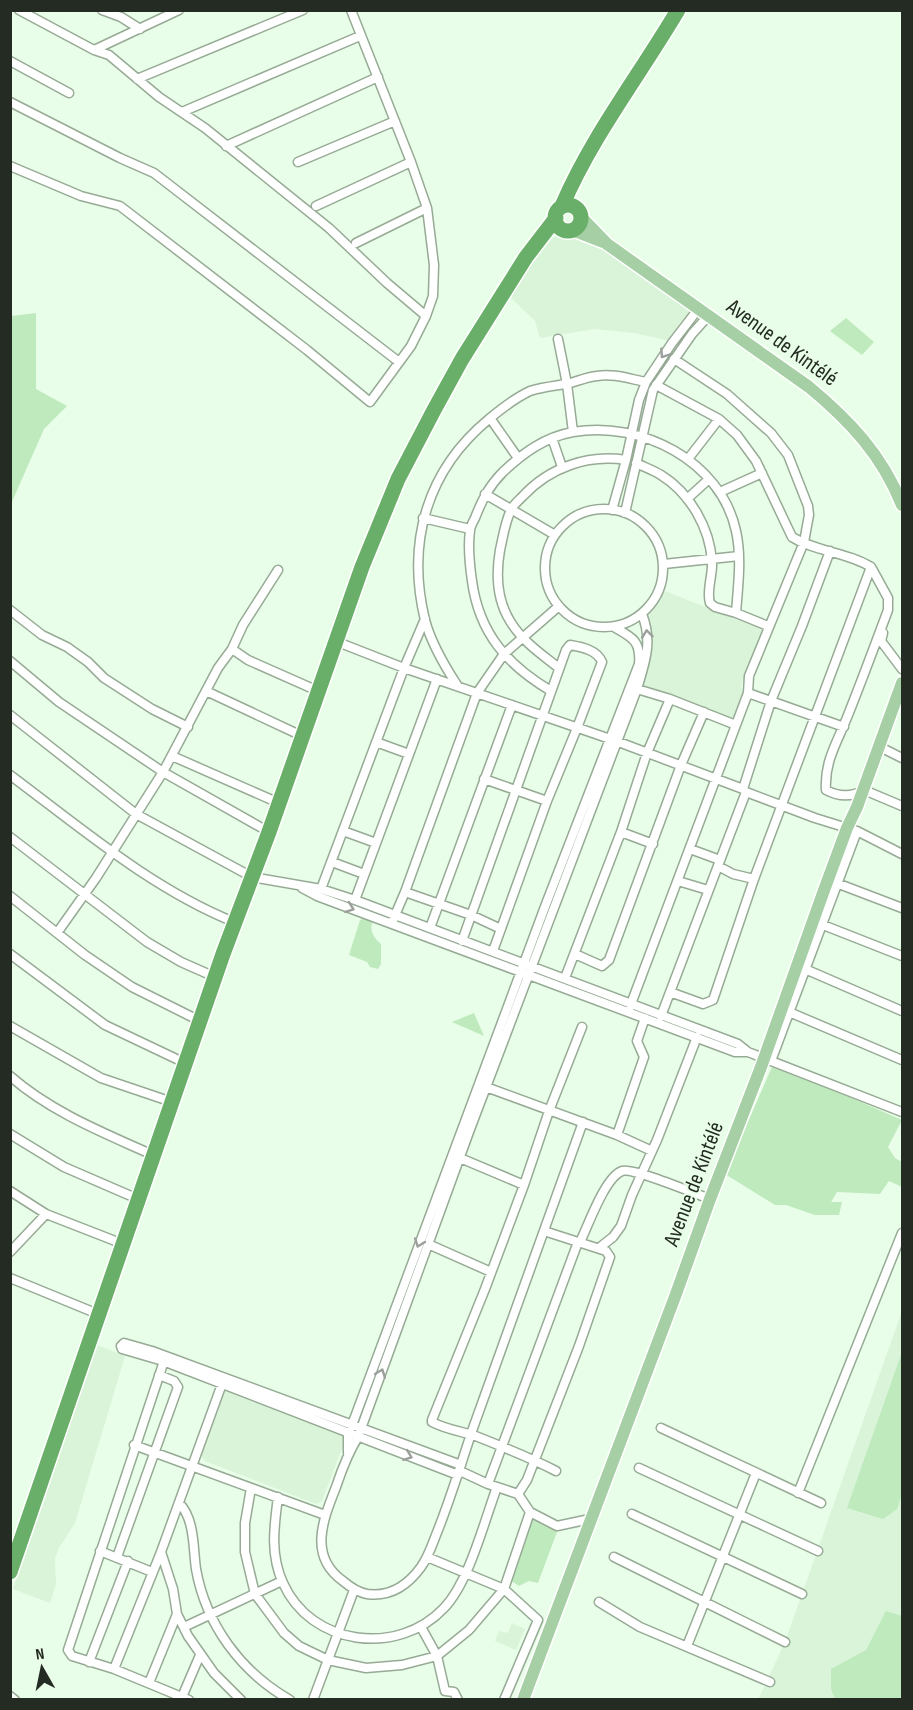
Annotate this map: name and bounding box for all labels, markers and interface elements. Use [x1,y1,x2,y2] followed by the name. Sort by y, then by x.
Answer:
[720,293,843,392] street label: Avenue de Kintélé
[660,347,671,358] one-way arrow
[641,629,653,639] one-way arrow
[344,901,355,913] one-way arrow
[658,1118,730,1251] street label: Avenue de Kintélé
[414,1237,427,1248] one-way arrow
[374,1369,386,1380] one-way arrow
[402,1449,413,1462] one-way arrow
[12,1638,72,1698] north arrow
[34,1645,46,1665] text: N

